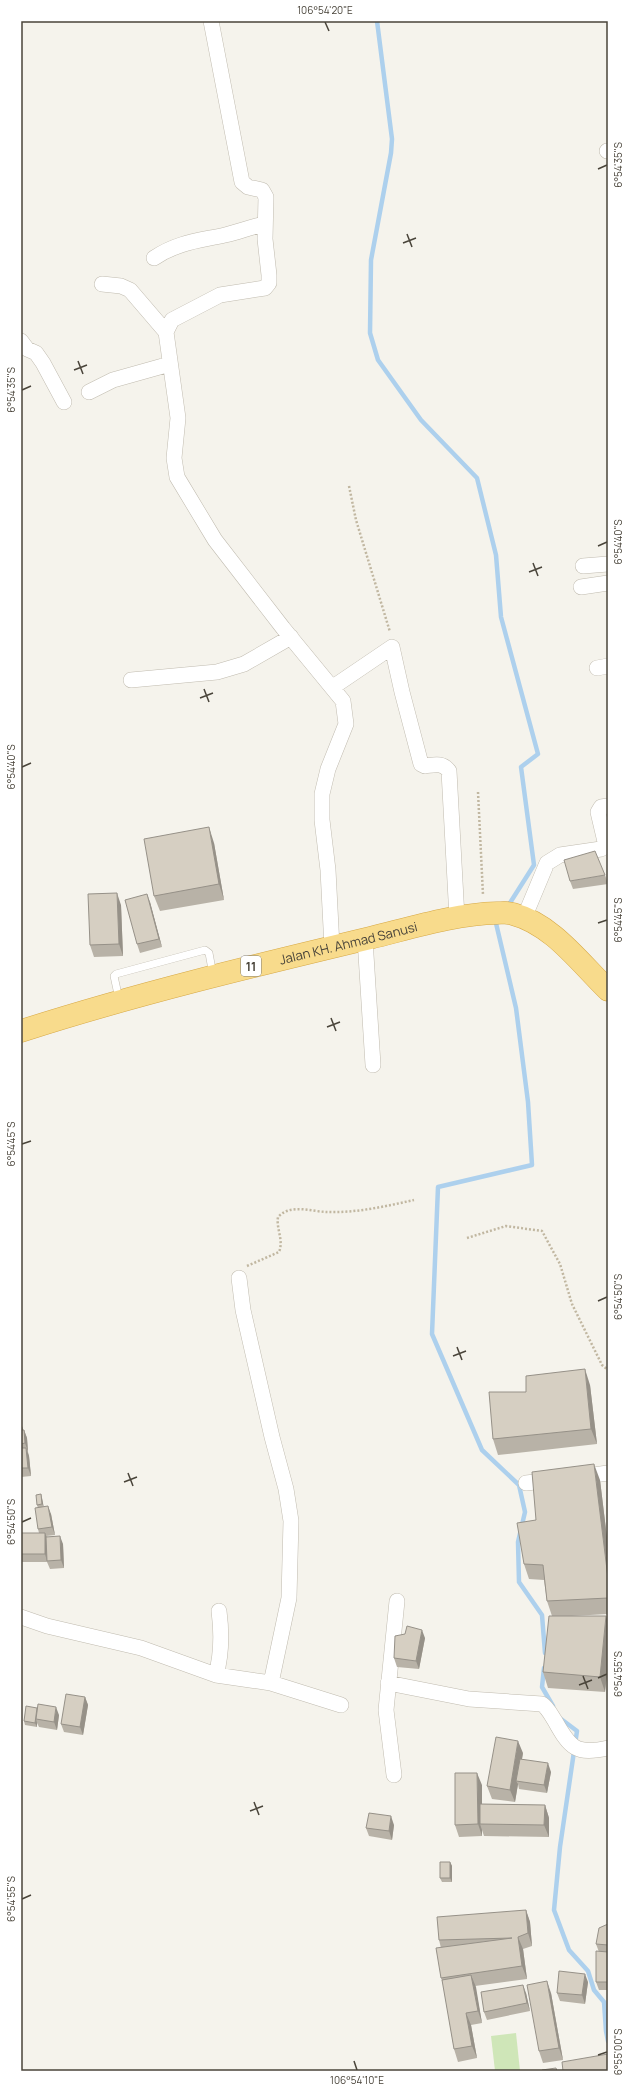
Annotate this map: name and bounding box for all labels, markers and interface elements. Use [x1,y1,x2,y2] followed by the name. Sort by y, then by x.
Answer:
[297,3,353,17] text: 106°54'20"E
[611,142,625,188] text: 6°54'35"S
[4,367,18,413] text: 6°54'35"S
[611,519,625,565] text: 6°54'40"S
[4,744,18,790] text: 6°54'40"S
[611,898,625,942] text: 6°54'45"S
[277,917,419,969] street label: Jalan KH. Ahmad Sanusi
[241,956,261,976] road number: 11
[4,1122,18,1166] text: 6°54'45"S
[611,1274,625,1320] text: 6°54'50"S
[4,1499,18,1545] text: 6°54'50"S
[611,1651,625,1697] text: 6°54'55"S
[4,1876,18,1922] text: 6°54'55"S
[611,2029,625,2075] text: 6°55'00"S
[330,2073,384,2087] text: 106°54'10"E

